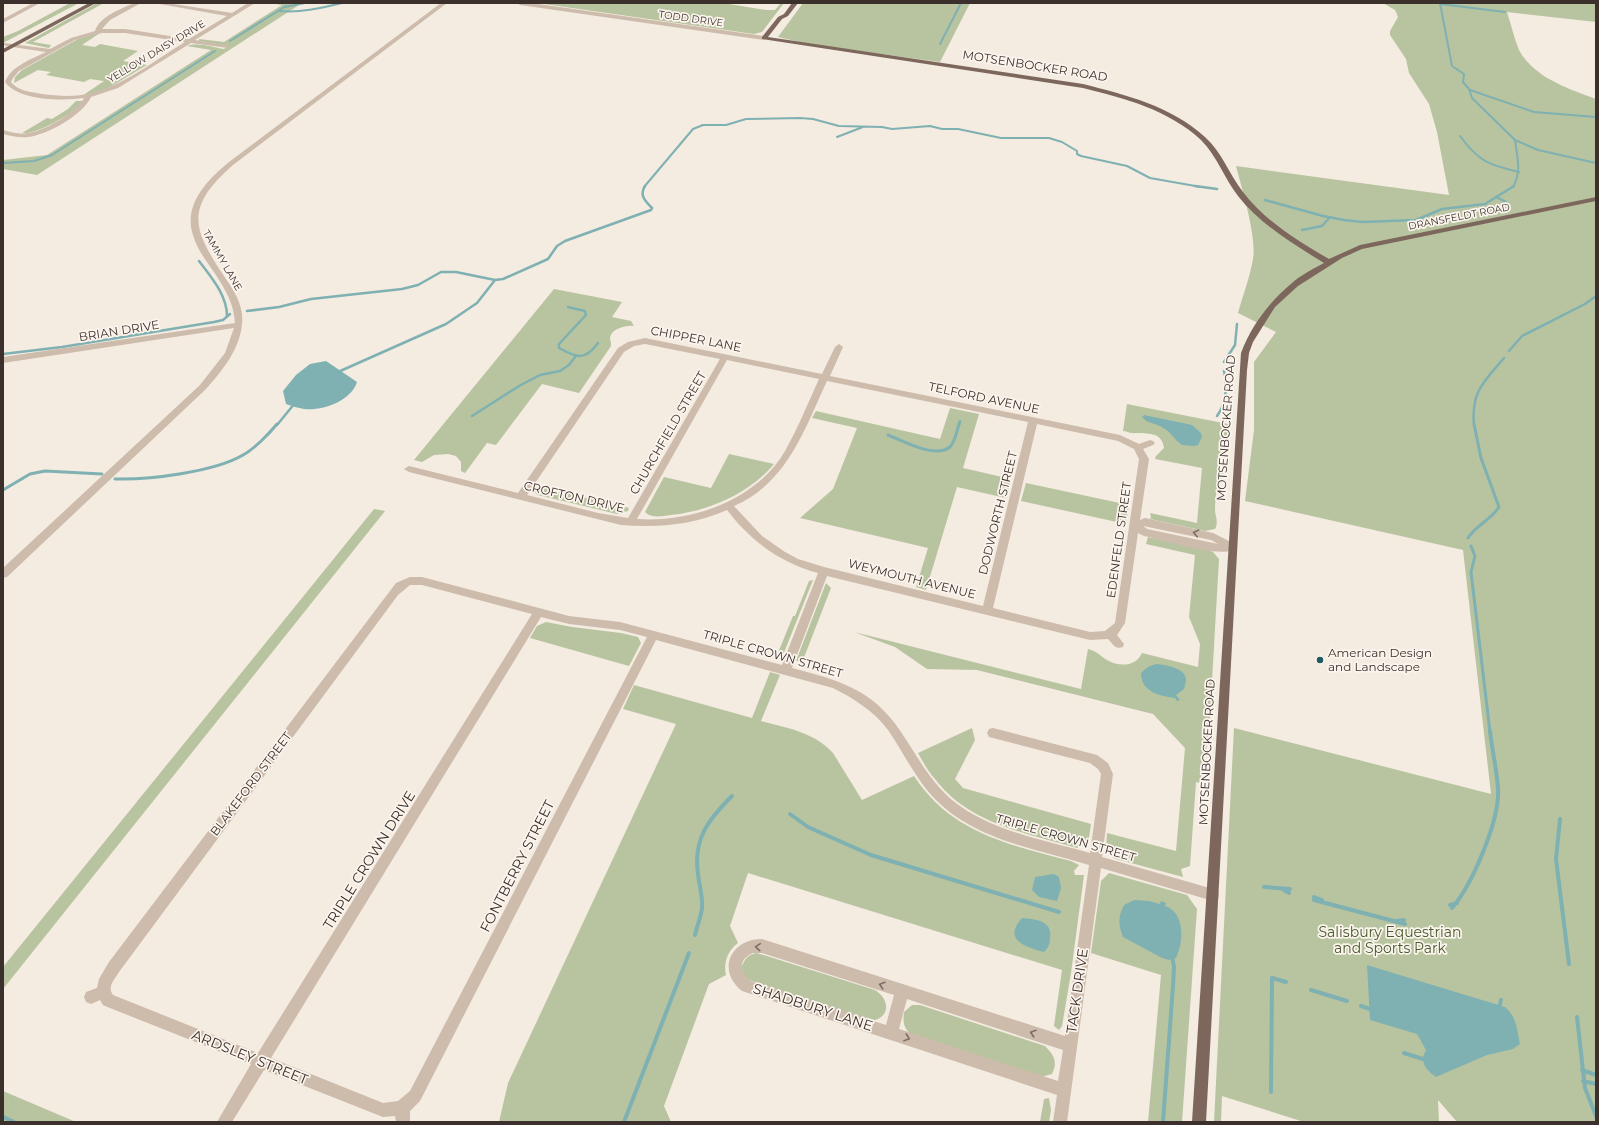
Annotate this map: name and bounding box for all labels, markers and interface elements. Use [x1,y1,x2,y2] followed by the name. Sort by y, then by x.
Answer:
[658,8,724,30] street label: TODD DRIVE
[105,17,208,86] street label: YELLOW DAISY DRIVE
[962,47,1109,84] street label: MOTSENBOCKER ROAD
[1407,200,1511,233] street label: DRANSFELDT ROAD
[200,227,245,293] street label: TAMMY LANE
[78,317,160,344] street label: BRIAN DRIVE
[649,322,743,355] street label: CHIPPER LANE
[1213,354,1238,502] street label: MOTSENBOCKER ROAD
[626,368,709,497] street label: CHURCHFIELD STREET
[927,378,1041,417] street label: TELFORD AVENUE
[975,449,1020,576] street label: DODWORTH STREET
[522,478,626,515] street label: CROFTON DRIVE
[1103,481,1134,599] street label: EDENFELD STREET
[1193,530,1199,538] one-way arrow
[847,555,977,602] street label: WEYMOUTH AVENUE
[701,626,845,681] street label: TRIPLE CROWN STREET
[1328,645,1432,674] place label: American Design and Landscape
[1315,655,1325,665] marker: American Design and Landscape
[1195,678,1218,826] street label: MOTSENBOCKER ROAD
[207,729,295,839] street label: BLAKEFORD STREET
[319,787,419,933] street label: TRIPLE CROWN DRIVE
[476,797,558,935] street label: FONTBERRY STREET
[994,810,1138,865] street label: TRIPLE CROWN STREET
[1318,923,1462,957] park label: Salisbury Equestrian and Sports Park
[755,943,761,951] one-way arrow
[1062,947,1092,1035] street label: TACK DRIVE
[751,979,875,1035] street label: SHADBURY LANE
[879,981,886,990] one-way arrow
[189,1025,311,1089] street label: ARDSLEY STREET
[1029,1029,1036,1038] one-way arrow
[904,1033,911,1042] one-way arrow

